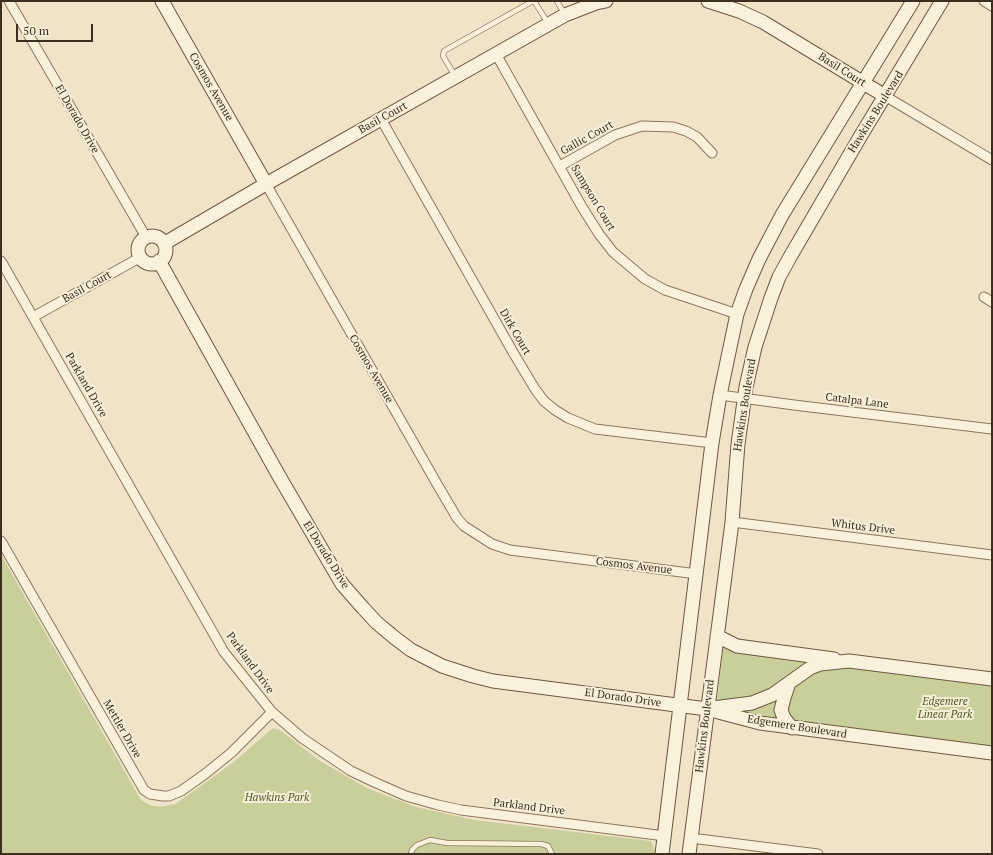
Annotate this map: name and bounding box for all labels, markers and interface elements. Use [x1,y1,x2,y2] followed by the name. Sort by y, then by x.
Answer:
[18,16,95,42] scale bar
[23,23,49,38] text: 50 m
[186,50,236,124] street label: Cosmos Avenue
[816,50,868,90] street label: Basil Court
[846,69,906,155] street label: Hawkins Boulevard
[52,82,102,156] street label: El Dorado Drive
[356,99,410,137] street label: Basil Court
[558,118,616,158] street label: Gallic Court
[568,163,618,233] street label: Sampson Court
[60,268,114,306] street label: Basil Court
[496,307,534,357] street label: Dirk Court
[346,332,396,406] street label: Cosmos Avenue
[62,350,110,420] street label: Parkland Drive
[731,358,759,452] street label: Hawkins Boulevard
[825,391,889,411] street label: Catalpa Lane
[830,517,896,537] street label: Whitus Drive
[300,519,352,591] street label: El Dorado Drive
[595,555,673,577] street label: Cosmos Avenue
[223,630,277,696] street label: Parkland Drive
[693,679,717,773] street label: Hawkins Boulevard
[584,686,662,710] street label: El Dorado Drive
[918,695,972,721] park label: Edgemere Linear Park
[100,697,144,761] street label: Mettler Drive
[746,713,848,741] street label: Edgemere Boulevard
[245,791,309,805] park label: Hawkins Park
[492,796,566,818] street label: Parkland Drive

